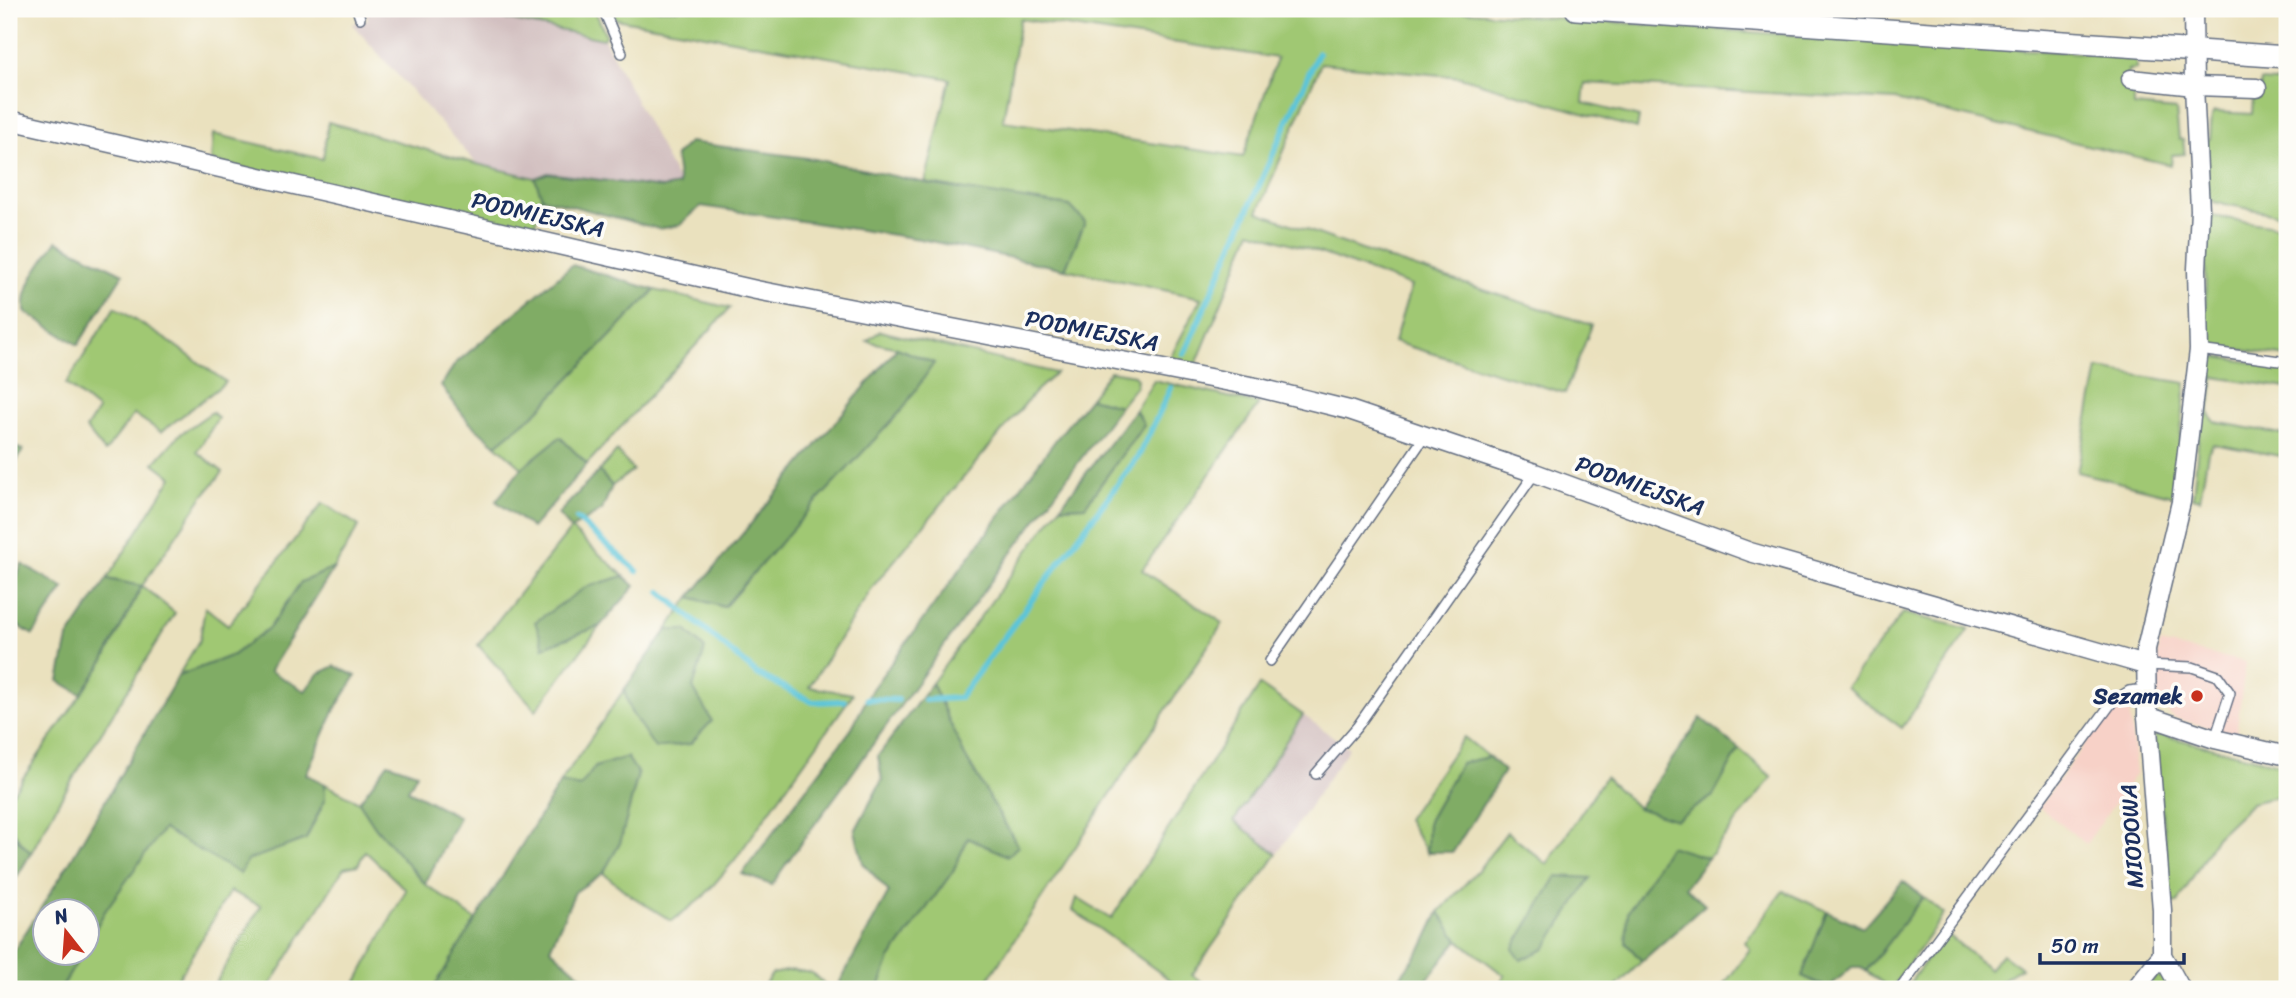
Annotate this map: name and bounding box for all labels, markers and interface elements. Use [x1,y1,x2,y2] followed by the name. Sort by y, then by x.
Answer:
[468,180,608,250] street label: PODMIEJSKA
[1022,298,1162,364] street label: PODMIEJSKA
[1569,444,1711,528] street label: PODMIEJSKA
[2092,676,2183,717] place label: Sezamek
[2189,688,2205,704] marker: Sezamek
[2108,782,2156,890] street label: MIODOWA
[32,897,102,967] north arrow
[49,898,73,934] text: N
[2040,921,2184,965] scale bar
[2051,927,2099,965] text: 50 m

